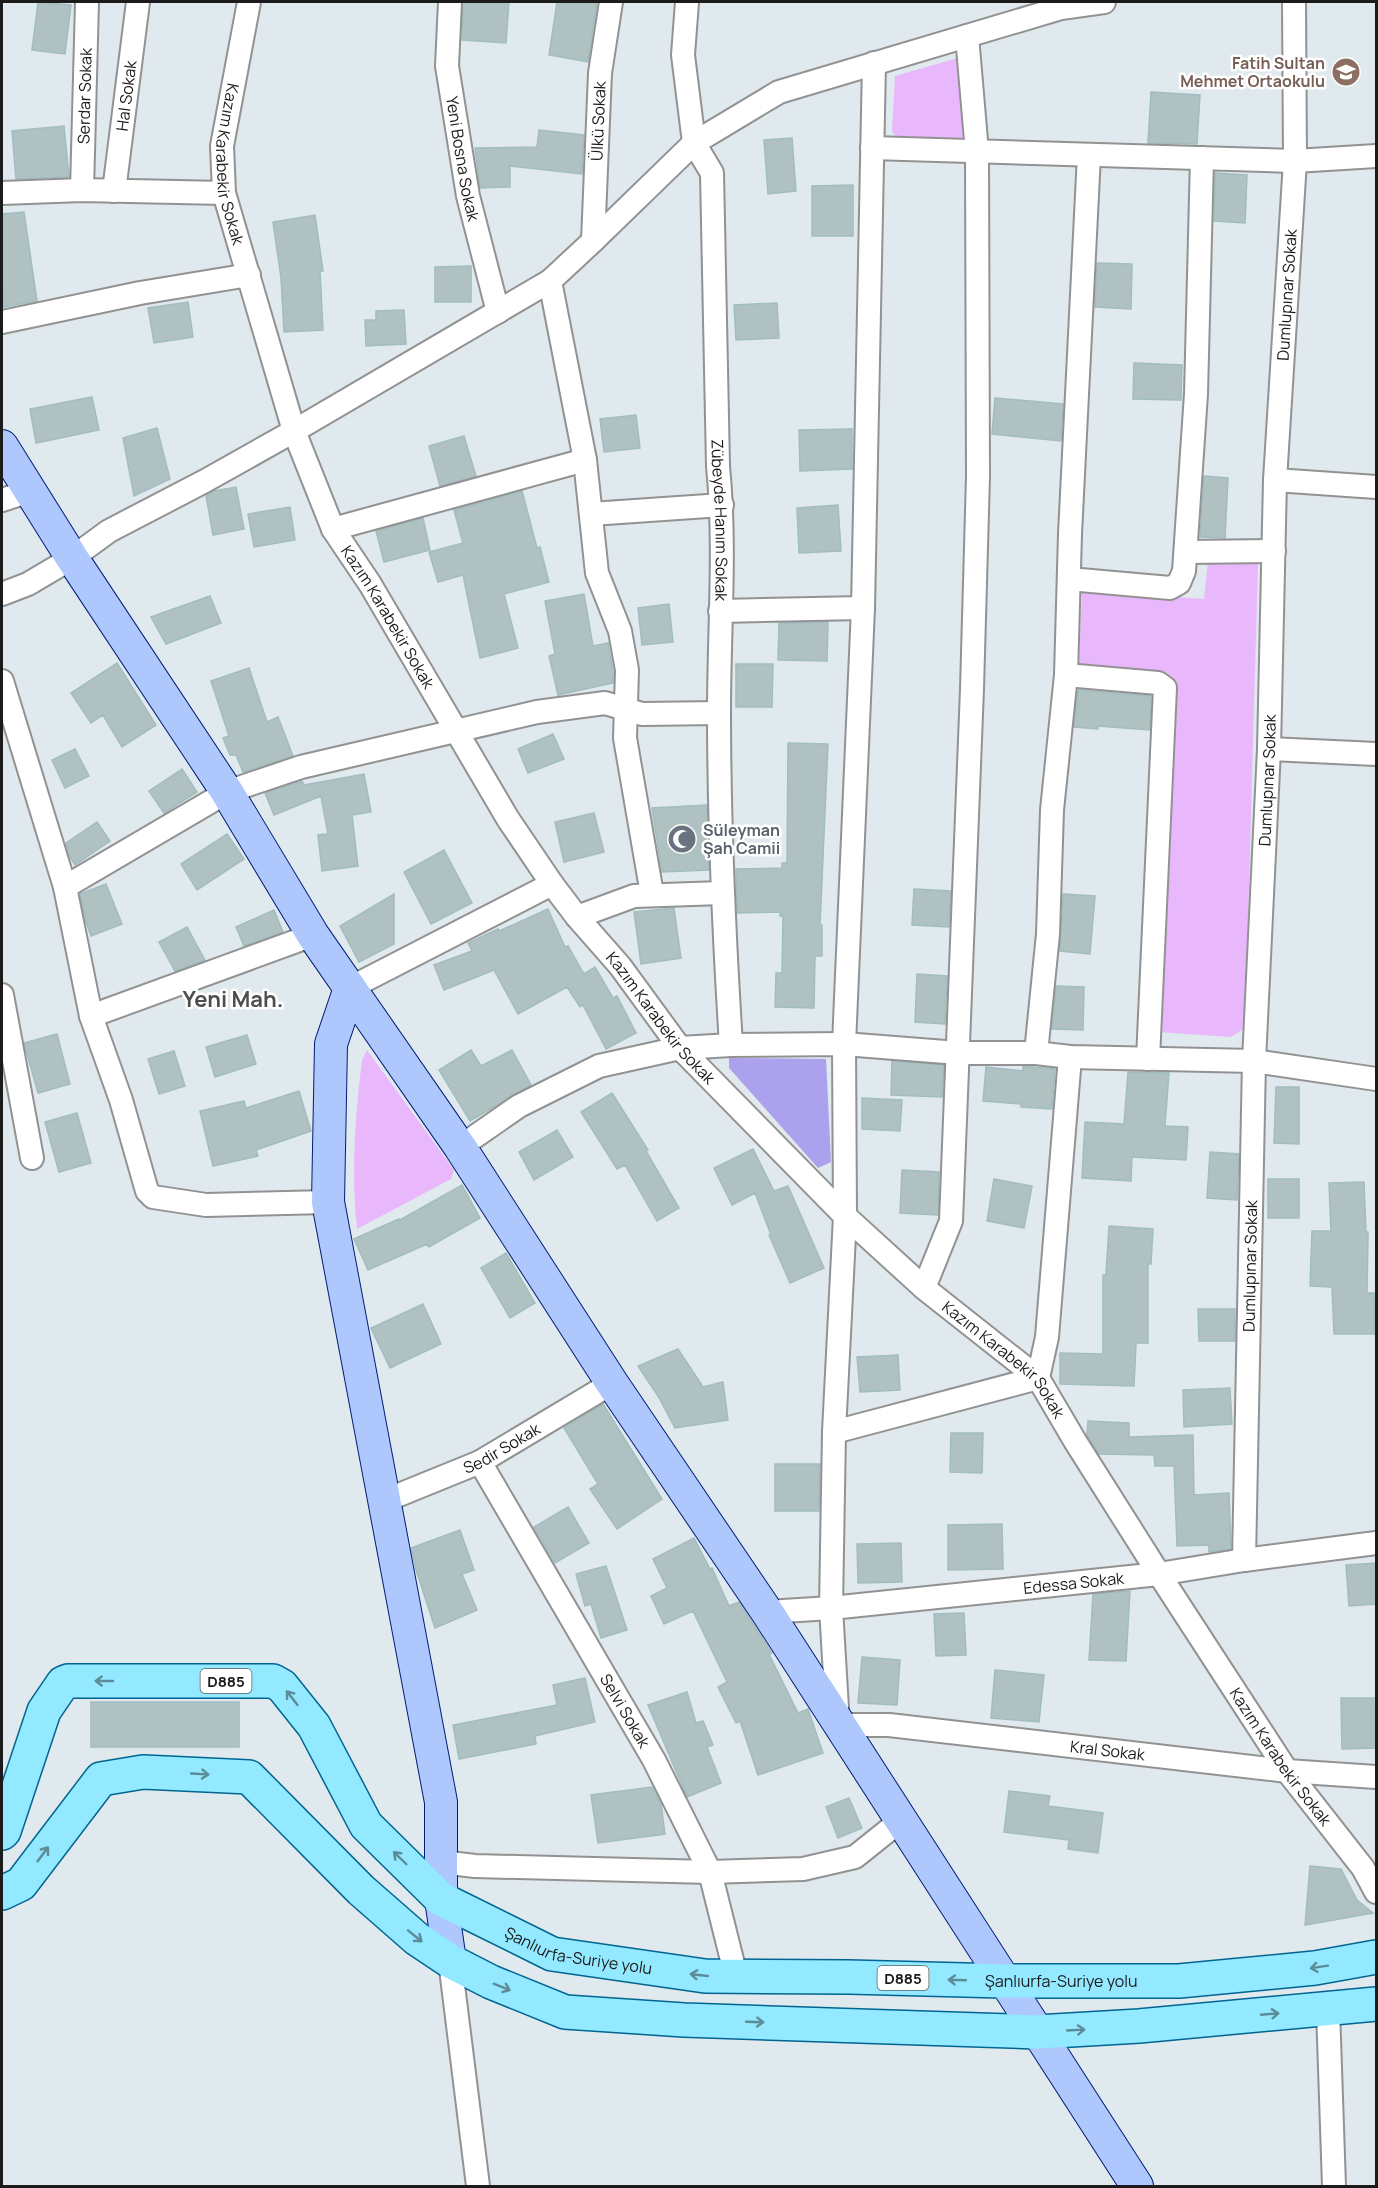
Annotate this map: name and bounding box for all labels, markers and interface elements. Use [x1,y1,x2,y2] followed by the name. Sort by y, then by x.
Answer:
[72,47,97,144] street label: Serdar Sokak
[1180,52,1325,92] place label: Fatih Sultan Mehmet Ortaokulu
[1330,56,1362,88] school or university icon: Fatih Sultan Mehmet Ortaokulu
[111,58,142,132] street label: Hal Sokak
[585,80,611,161] street label: Ülkü Sokak
[211,82,250,248] street label: Kazım Karabekir Sokak
[441,95,485,224] street label: Yeni Bosna Sokak
[1272,227,1302,361] street label: Dumlupınar Sokak
[706,439,733,602] street label: Zübeyde Hanım Sokak
[336,541,441,694] street label: Kazım Karabekir Sokak
[1253,713,1281,847] street label: Dumlupınar Sokak
[703,819,780,859] place label: Süleyman Şah Camii
[666,823,698,855] mosque icon: Süleyman Şah Camii
[601,947,721,1089] street label: Kazım Karabekir Sokak
[183,984,283,1014] district label: Yeni Mah.
[1238,1199,1262,1332] street label: Dumlupınar Sokak
[938,1296,1071,1423] street label: Kazım Karabekir Sokak
[460,1417,545,1479] street label: Sedir Sokak
[1022,1567,1126,1599] street label: Edessa Sokak
[200,1669,252,1693] road number: D885
[595,1670,656,1753] street label: Selvi Sokak
[94,1675,114,1687] one-way arrow
[1225,1683,1337,1831] street label: Kazım Karabekir Sokak
[285,1690,298,1706] one-way arrow
[1069,1735,1147,1766] street label: Kral Sokak
[190,1769,210,1780] one-way arrow
[37,1847,50,1863] one-way arrow
[392,1851,407,1866] one-way arrow
[501,1921,654,1979] street label: Şanlıurfa-Suriye yolu
[407,1930,423,1943] one-way arrow
[1310,1962,1329,1973] one-way arrow
[878,1966,928,1990] road number: D885
[689,1969,709,1980] one-way arrow
[985,1970,1138,1992] street label: Şanlıurfa-Suriye yolu
[947,1974,967,1985] one-way arrow
[493,1982,511,1993] one-way arrow
[1260,2008,1280,2019] one-way arrow
[744,2017,764,2028] one-way arrow
[1065,2024,1085,2035] one-way arrow

